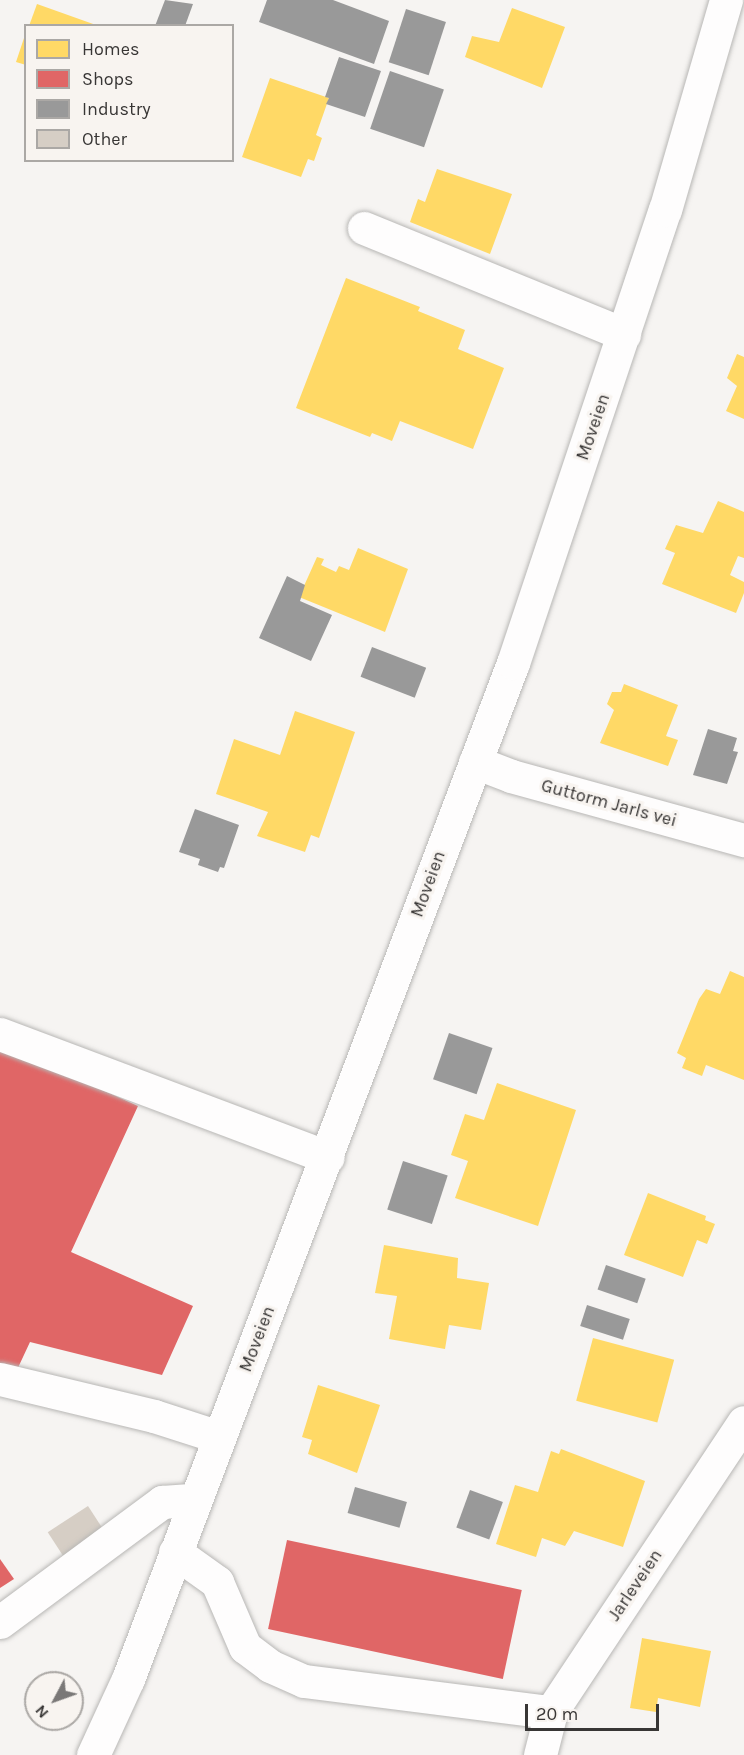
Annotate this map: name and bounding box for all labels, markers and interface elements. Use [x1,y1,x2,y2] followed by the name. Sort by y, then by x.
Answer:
[24,24,234,162] legend
[82,38,139,60] text: Homes
[82,68,134,90] text: Shops
[82,98,151,120] text: Industry
[82,128,127,150] text: Other
[572,391,614,463] street label: Moveien
[539,775,679,831] street label: Guttorm Jarls vei
[406,848,450,920] street label: Moveien
[235,1303,279,1375] street label: Moveien
[603,1545,667,1625] street label: Jarleveien
[24,1671,84,1731] north arrow
[528,1692,662,1730] scale bar
[31,1701,52,1722] text: N
[536,1703,578,1725] text: 20 m

